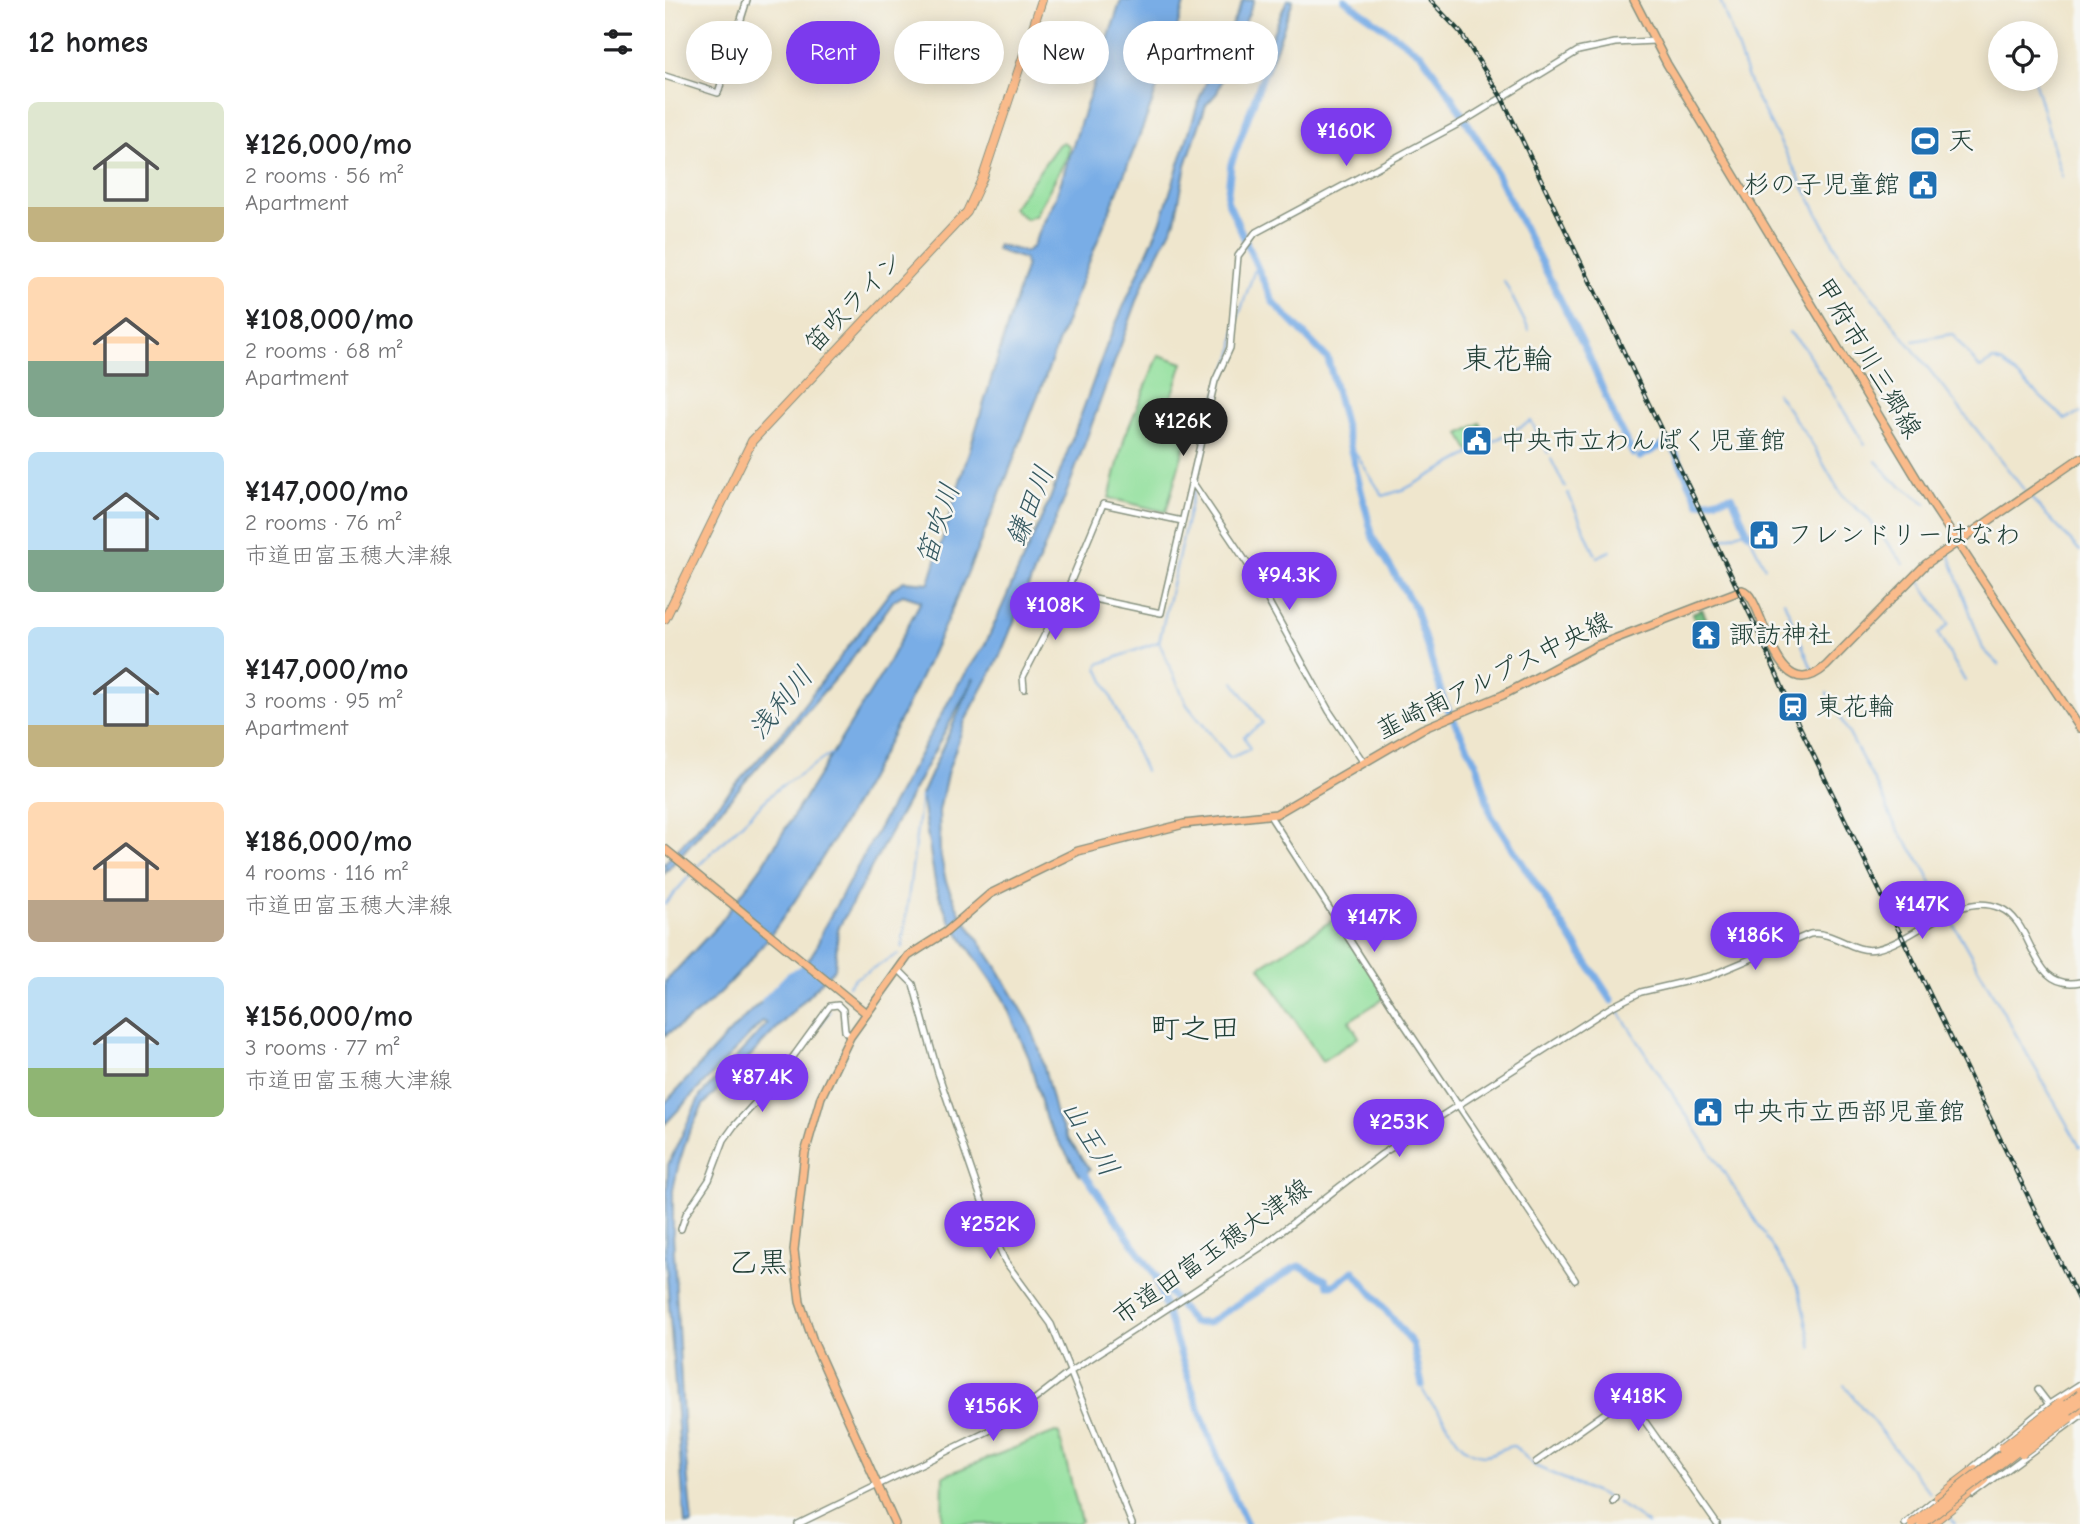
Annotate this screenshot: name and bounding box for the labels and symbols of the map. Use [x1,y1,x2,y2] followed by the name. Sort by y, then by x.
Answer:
[1297,108,1395,168] pin: ¥160K
[1908,124,1942,158] sports icon: 天
[1948,126,1974,156] place label: 天
[1906,168,1940,202] public building icon: 杉の子児童館
[1744,170,1900,200] place label: 杉の子児童館
[798,245,910,359] street label: 笛吹ライン
[1808,272,1928,444] street label: 甲府市川三郷線
[1462,342,1552,377] district label: 東花輪
[1134,398,1232,458] pin: ¥126K
[1460,424,1494,458] public building icon: 中央市立わんぱく児童館
[1500,426,1786,456] place label: 中央市立わんぱく児童館
[999,461,1061,551] water label: 鎌田川
[910,479,966,569] water label: 笛吹川
[1747,518,1781,552] public building icon: フレンドリーはなわ
[1787,520,2021,550] place label: フレンドリーはなわ
[1232,552,1346,612] pin: ¥94.3K
[1006,582,1104,642] pin: ¥108K
[1372,606,1616,746] street label: 韮崎南アルプス中央線
[1689,618,1723,652] temple icon: 諏訪神社
[1729,620,1833,650] place label: 諏訪神社
[742,660,820,746] water label: 浅利川
[1776,690,1810,724] station icon: 東花輪
[1816,692,1894,722] place label: 東花輪
[1873,881,1971,941] pin: ¥147K
[1325,894,1423,954] pin: ¥147K
[1706,912,1804,972] pin: ¥186K
[1150,1011,1240,1046] district label: 町之田
[705,1054,819,1114] pin: ¥87.4K
[1055,1094,1125,1182] water label: 山王川
[1691,1095,1725,1129] public building icon: 中央市立西部児童館
[1731,1097,1965,1127] place label: 中央市立西部児童館
[1350,1100,1448,1159] pin: ¥253K
[1108,1173,1316,1331] street label: 市道田富玉穂大津線
[941,1202,1039,1261] pin: ¥252K
[728,1245,788,1280] district label: 乙黒
[1589,1374,1687,1433] pin: ¥418K
[944,1384,1042,1443] pin: ¥156K

